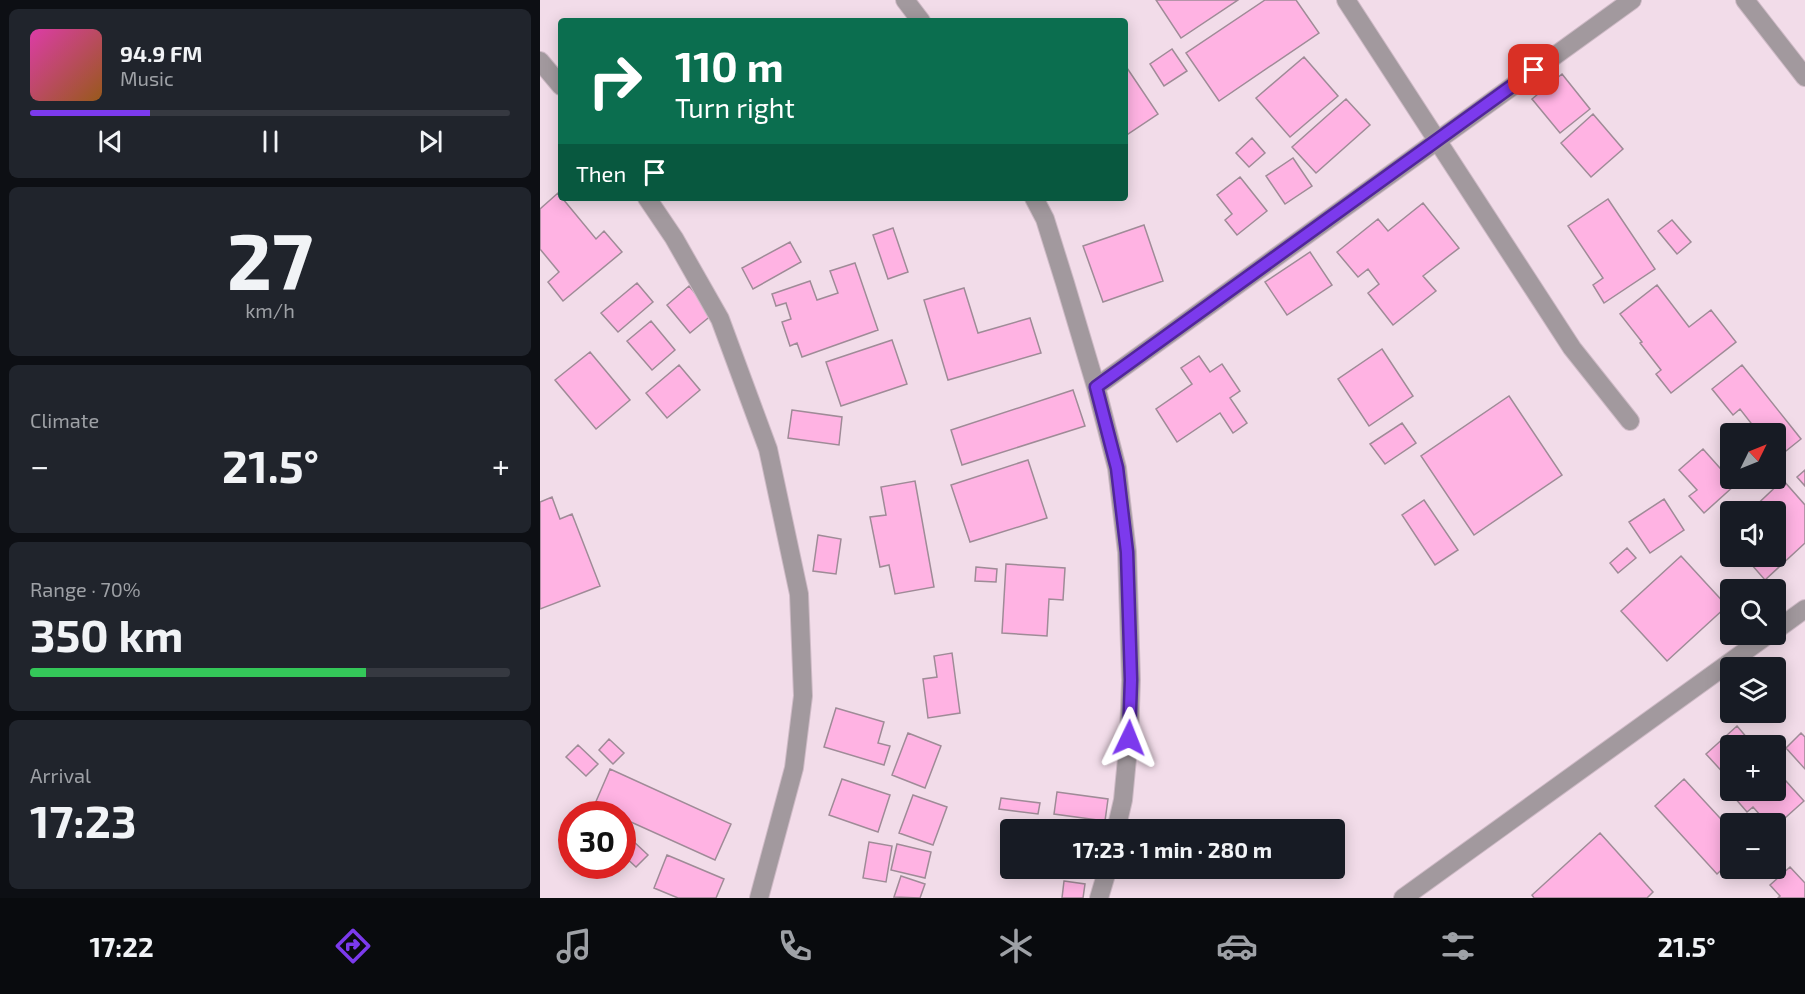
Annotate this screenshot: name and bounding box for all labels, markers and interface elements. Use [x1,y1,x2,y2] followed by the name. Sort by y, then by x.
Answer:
[120,40,202,66] text: 94.9 FM
[675,40,784,90] text: 110 m
[576,42,654,120] icon: right
[1508,44,1559,95] pin
[1517,53,1550,86] icon: arrive
[120,66,174,90] text: Music
[675,91,795,123] text: Turn right
[94,125,127,158] icon: previous
[254,125,287,158] icon: pause
[414,125,447,158] icon: next
[638,156,671,189] icon: arrive
[576,160,626,186] text: Then
[227,212,313,306] text: 27
[245,298,295,322] text: km/h
[30,408,99,432] text: Climate
[1720,423,1786,489] north arrow
[1720,423,1786,879] map controls
[222,438,319,492] text: 21.5°
[30,445,49,485] text: −
[492,445,510,485] text: +
[1720,501,1786,567] button: sound
[30,577,141,601] text: Range · 70%
[1720,579,1786,645] button: search
[30,607,183,661] text: 350 km
[1720,657,1786,723] button: layers
[1097,706,1161,770] position arrow
[1720,735,1786,801] button: +
[30,763,91,787] text: Arrival
[30,793,136,847] text: 17:23
[558,801,636,879] speed limit sign: 30
[1720,813,1786,879] button: −
[1073,836,1272,862] text: 17:23 · 1 min · 280 m
[332,925,374,967] icon: directions
[553,925,595,967] icon: music
[774,925,816,967] icon: phone
[995,925,1037,967] icon: climate
[1216,925,1258,967] icon: car
[1437,925,1479,967] icon: filters
[89,930,154,962] text: 17:22
[1657,930,1716,962] text: 21.5°

